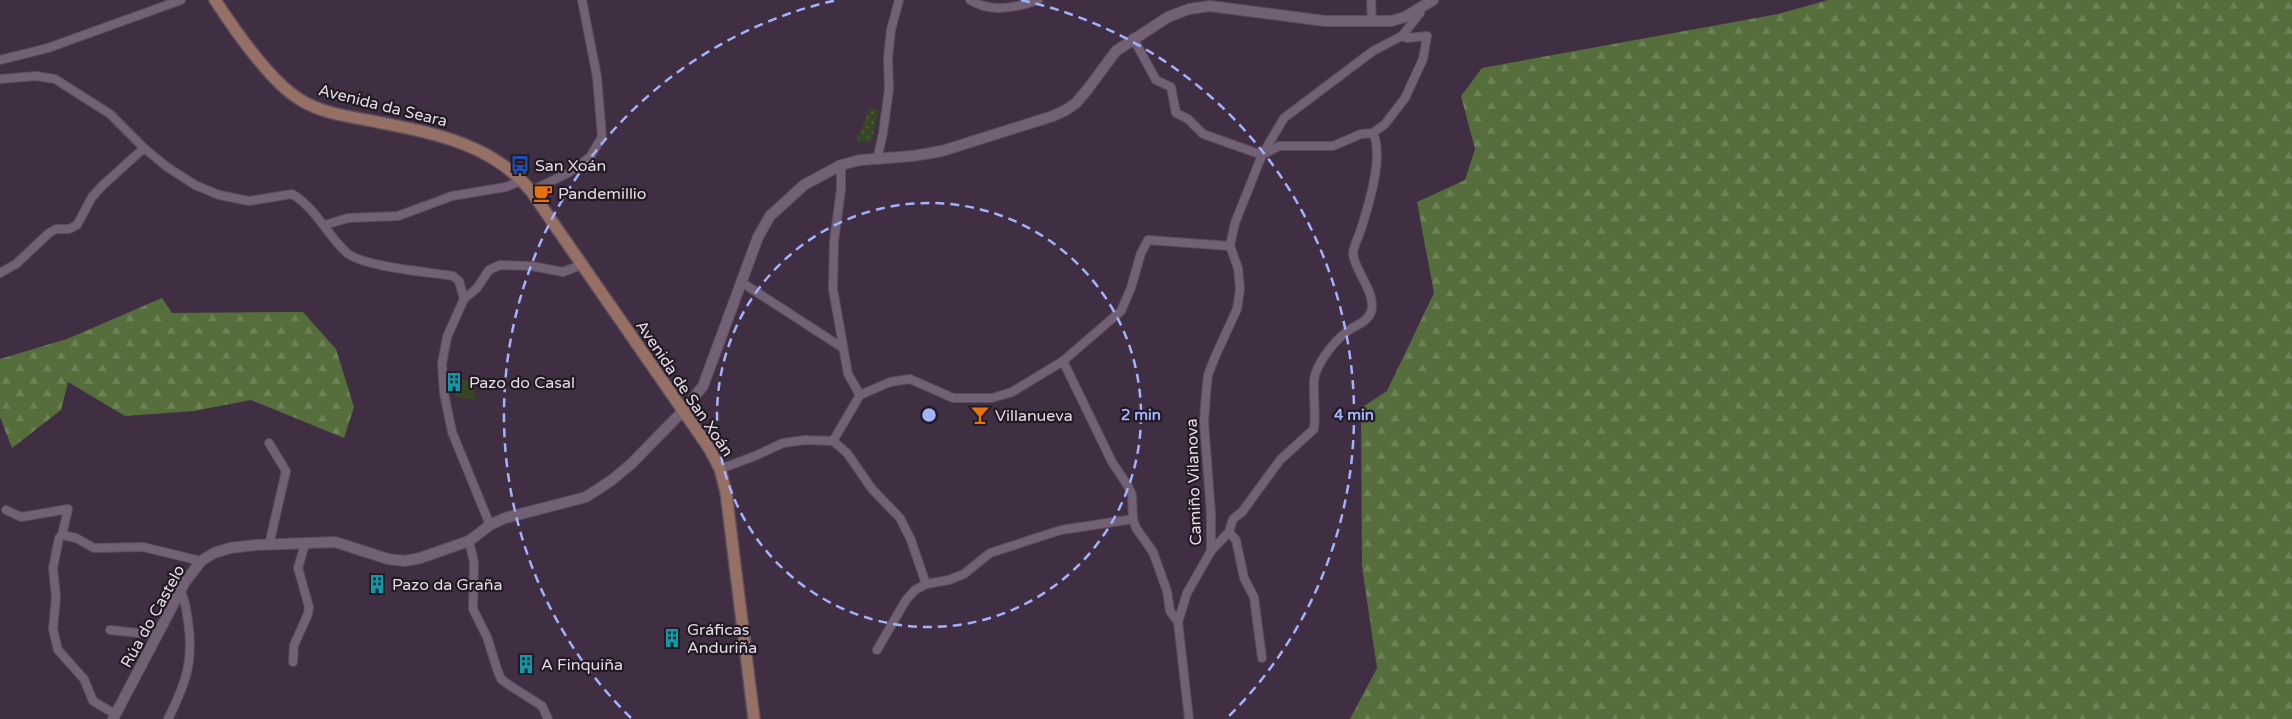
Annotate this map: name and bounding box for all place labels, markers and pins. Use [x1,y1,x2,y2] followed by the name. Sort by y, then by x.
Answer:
[509,154,531,176] bus stop icon: San Xoán
[535,156,606,176] place label: San Xoán
[532,182,554,204] cafe icon: Pandemillio
[558,184,647,204] place label: Pandemillio
[443,371,465,393] building icon: Pazo do Casal
[469,373,575,393] place label: Pazo do Casal
[969,404,991,426] bar icon: Villanueva
[920,406,938,424] centre of rings
[995,406,1073,426] place label: Villanueva
[366,573,388,595] building icon: Pazo da Graña
[392,575,502,595] place label: Pazo da Graña
[687,620,757,658] place label: Gráficas Anduriña
[661,627,683,649] building icon: Gráficas Anduriña
[515,653,537,675] building icon: A Finquiña
[541,655,623,675] place label: A Finquiña

